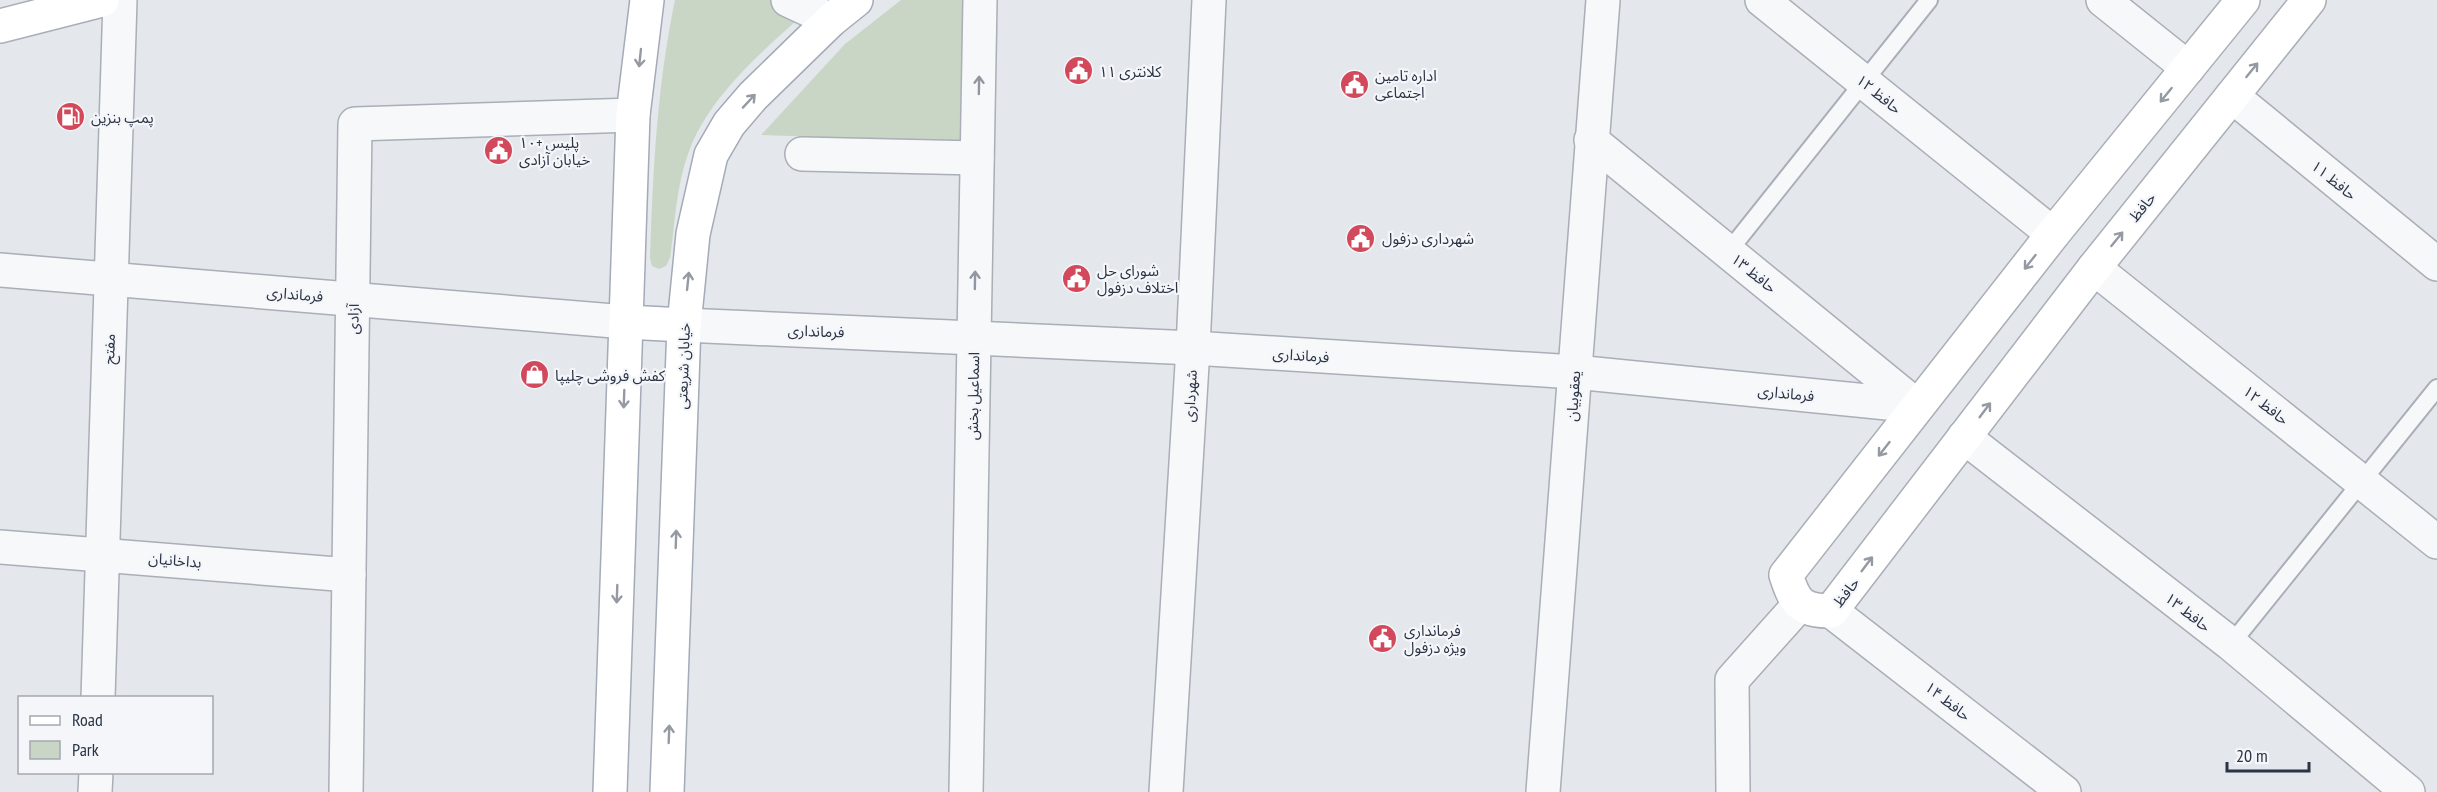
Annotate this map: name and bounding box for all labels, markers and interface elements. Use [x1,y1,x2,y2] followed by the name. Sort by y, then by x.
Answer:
[634,47,645,67] one-way arrow
[1062,55,1094,87] public building icon: کلانتری ۱۱
[1099,62,1162,81] place label: کلانتری ۱۱
[2246,62,2259,78] one-way arrow
[1375,66,1437,102] place label: اداره تامین اجتماعی
[1338,68,1370,100] public building icon: اداره تامین اجتماعی
[1853,70,1906,118] street label: حافظ ۱۲
[973,75,984,95] one-way arrow
[2160,86,2173,102] one-way arrow
[742,94,756,109] one-way arrow
[54,101,86,133] fuel station icon: پمپ بنزین
[91,108,154,128] place label: پمپ بنزین
[519,133,591,169] place label: پلیس +۱۰ خیابان آزادی
[482,135,514,167] public building icon: پلیس +۱۰ خیابان آزادی
[2308,156,2361,204] street label: حافظ ۱۱
[2124,188,2160,226] street label: حافظ
[1345,222,1377,254] public building icon: شهرداری دزفول
[1382,229,1474,248] place label: شهرداری دزفول
[2111,231,2124,247] one-way arrow
[1728,249,1781,297] street label: حافظ ۱۳
[2024,254,2037,270] one-way arrow
[1097,261,1178,297] place label: شورای حل اختلاف دزفول
[1060,263,1092,295] public building icon: شورای حل اختلاف دزفول
[969,270,981,290] one-way arrow
[683,272,694,291] one-way arrow
[266,282,324,306] street label: فرمانداری
[343,303,363,335] street label: آزادی
[787,321,845,341] street label: فرمانداری
[672,322,694,410] street label: خیابان شریعتی
[99,333,122,365] street label: مفتح
[1272,344,1330,366] street label: فرمانداری
[963,352,983,440] street label: اسماعیل بخش
[518,359,550,391] shop icon: کفش فروشی چلیپا
[555,366,666,386] place label: کفش فروشی چلیپا
[1179,369,1201,423] street label: شهرداری
[1562,370,1584,422] street label: یعقوبیان
[1757,381,1816,405] street label: فرمانداری
[2239,381,2293,429] street label: حافظ ۱۲
[618,389,629,409] one-way arrow
[1979,402,1992,418] one-way arrow
[1878,441,1891,457] one-way arrow
[671,529,682,549] one-way arrow
[148,548,202,572] street label: بداخانیان
[1860,557,1873,573] one-way arrow
[1829,573,1864,611] street label: حافظ
[611,584,622,604] one-way arrow
[2161,588,2215,636] street label: حافظ ۱۳
[1404,621,1466,657] place label: فرمانداری ویژه دزفول
[1367,623,1399,655] public building icon: فرمانداری ویژه دزفول
[1921,677,1975,725] street label: حافظ ۱۴
[18,696,213,774] legend
[72,708,103,731] text: Road
[664,724,675,744] one-way arrow
[2227,735,2310,773] scale bar
[72,738,99,761] text: Park
[2236,744,2268,767] text: 20 m

